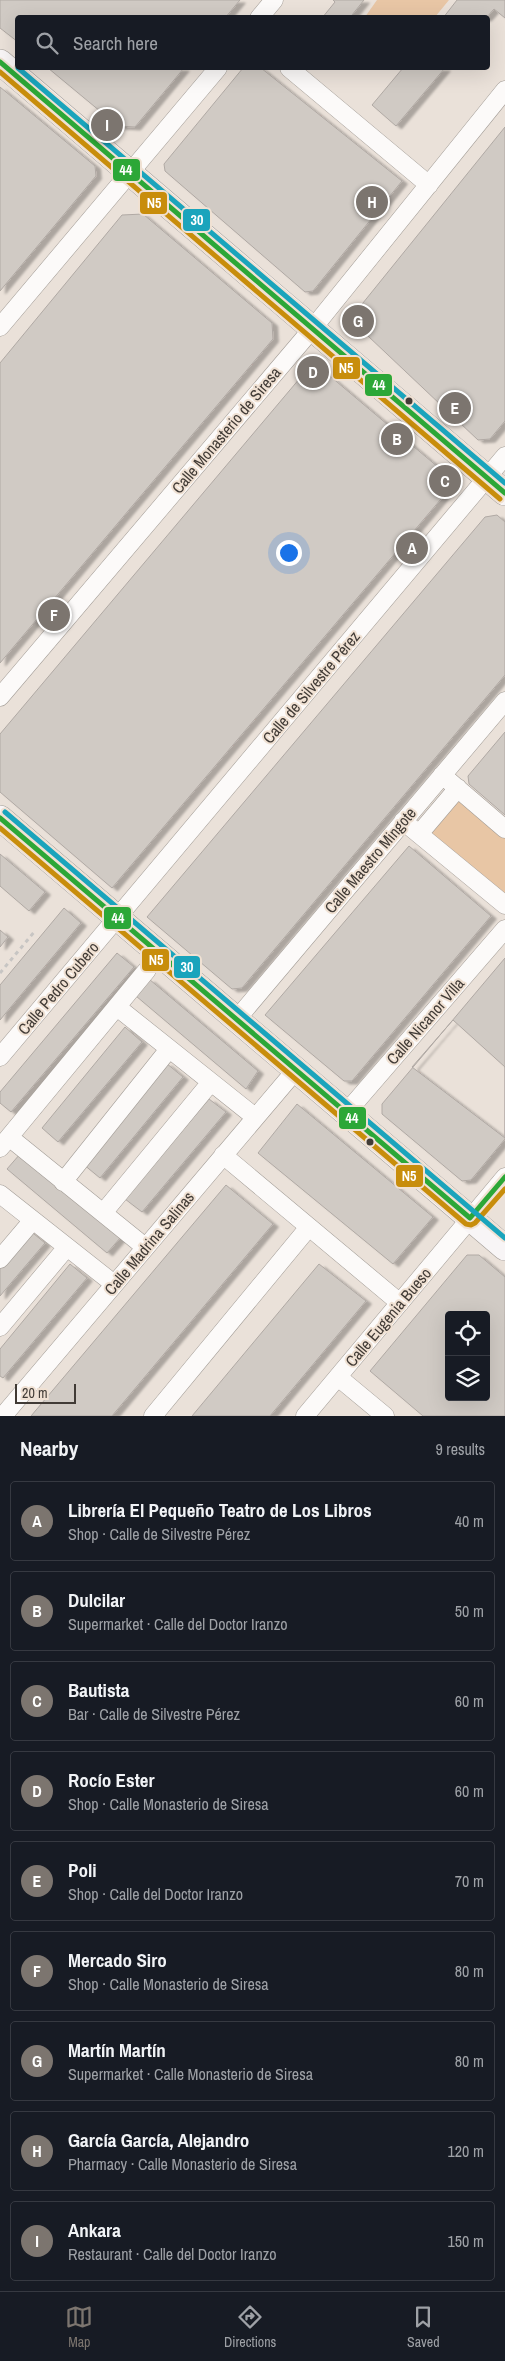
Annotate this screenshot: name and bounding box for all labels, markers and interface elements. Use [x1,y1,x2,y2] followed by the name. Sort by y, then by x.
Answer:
[15,15,490,70] search box
[33,29,61,57] icon: search
[73,30,158,56] text: Search here
[91,106,123,144] pin: I
[112,158,141,182] line badge: 44
[120,161,133,179] text: 44
[356,183,388,221] pin: H
[139,191,168,215] line badge: N5
[147,194,162,212] text: N5
[182,208,211,232] line badge: 30
[191,211,203,229] text: 30
[342,302,374,340] pin: G
[297,353,329,391] pin: D
[332,356,361,380] line badge: N5
[339,359,354,377] text: N5
[166,362,286,498] street label: Calle Monasterio de Siresa
[364,373,393,397] line badge: 44
[373,376,386,394] text: 44
[439,389,471,427] pin: E
[404,396,414,406] unlabelled marker
[381,420,413,458] pin: B
[429,462,461,500] pin: C
[396,529,428,567] pin: A
[276,540,302,566] your location
[38,596,70,634] pin: F
[257,626,365,748] street label: Calle de Silvestre Pérez
[319,802,421,918] street label: Calle Maestro Mingote
[103,906,132,930] line badge: 44
[112,909,125,927] text: 44
[13,937,103,1039] street label: Calle Pedro Cubero
[141,948,170,972] line badge: N5
[149,951,164,969] text: N5
[173,955,201,979] line badge: 30
[181,958,193,976] text: 30
[381,972,469,1069] street label: Calle Nicanor Villa
[338,1106,367,1130] line badge: 44
[346,1109,359,1127] text: 44
[365,1137,375,1147] unlabelled marker
[395,1164,424,1188] line badge: N5
[402,1167,417,1185] text: N5
[99,1186,199,1300] street label: Calle Madrina Salinas
[340,1263,436,1371] street label: Calle Eugenia Bueso
[445,1311,490,1401] map controls
[445,1311,490,1356] button: locate
[445,1356,490,1401] button: layers
[15,1381,76,1404] scale bar
[22,1384,48,1402] text: 20 m
[20,1434,78,1463] text: Nearby
[435,1438,485,1460] text: 9 results
[68,1497,372,1523] text: Librería El Pequeño Teatro de Los Libros
[32,1510,42,1532] text: A
[455,1510,484,1532] text: 40 m
[68,1523,250,1545] text: Shop · Calle de Silvestre Pérez
[68,1587,125,1613] text: Dulcilar
[32,1600,42,1622] text: B
[455,1600,484,1622] text: 50 m
[68,1613,288,1635] text: Supermarket · Calle del Doctor Iranzo
[68,1677,129,1703] text: Bautista
[32,1690,42,1712] text: C
[455,1690,484,1712] text: 60 m
[68,1703,240,1725] text: Bar · Calle de Silvestre Pérez
[68,1767,155,1793] text: Rocío Ester
[32,1780,42,1802] text: D
[455,1780,484,1802] text: 60 m
[68,1793,269,1815] text: Shop · Calle Monasterio de Siresa
[68,1857,97,1883] text: Poli
[33,1870,41,1892] text: E
[455,1870,484,1892] text: 70 m
[68,1883,243,1905] text: Shop · Calle del Doctor Iranzo
[68,1947,167,1973] text: Mercado Siro
[33,1960,41,1982] text: F
[455,1960,484,1982] text: 80 m
[68,1973,269,1995] text: Shop · Calle Monasterio de Siresa
[68,2037,166,2063] text: Martín Martín
[32,2050,42,2072] text: G
[455,2050,484,2072] text: 80 m
[68,2063,313,2085] text: Supermarket · Calle Monasterio de Siresa
[68,2127,249,2153] text: García García, Alejandro
[32,2140,42,2162] text: H
[448,2140,484,2162] text: 120 m
[68,2153,297,2175] text: Pharmacy · Calle Monasterio de Siresa
[68,2217,121,2243] text: Ankara
[35,2230,39,2252] text: I
[448,2230,484,2252] text: 150 m
[68,2243,277,2265] text: Restaurant · Calle del Doctor Iranzo
[65,2303,93,2351] tab: Map
[224,2303,276,2351] tab: Directions
[407,2303,440,2351] tab: Saved

